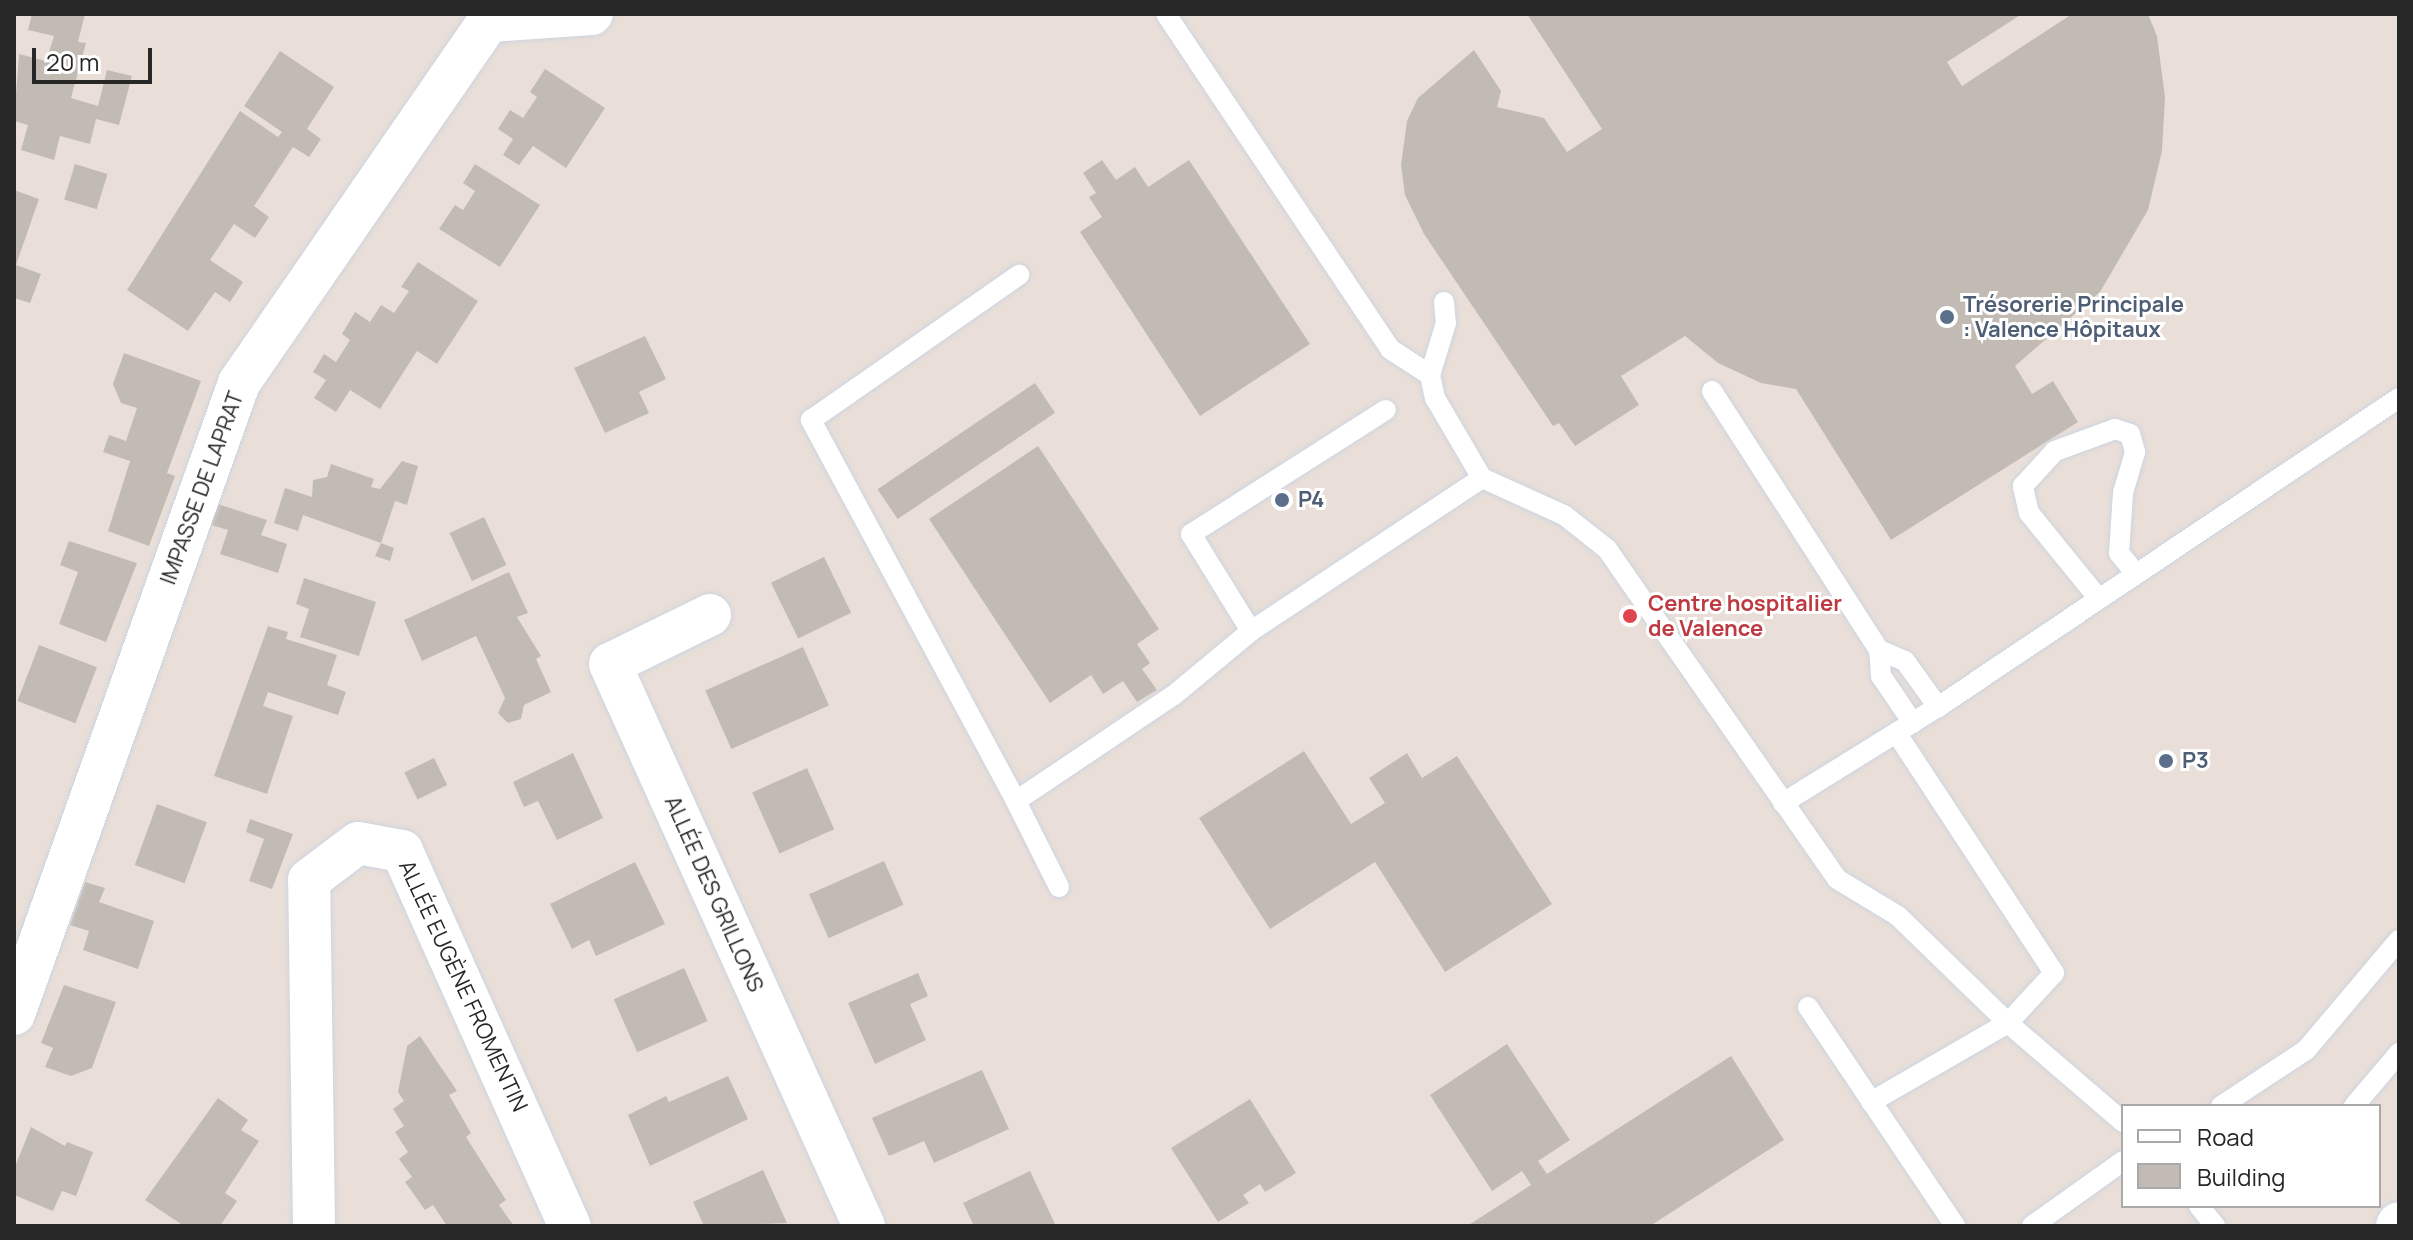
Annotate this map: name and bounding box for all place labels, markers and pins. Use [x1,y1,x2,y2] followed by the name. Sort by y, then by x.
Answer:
[1963,291,2184,342] place label: Trésorerie Principale : Valence Hôpitaux
[1938,308,1956,326] marker: Trésorerie Principale : Valence Hôpitaux
[1298,487,1324,513] place label: P4
[1273,491,1291,509] marker: P4
[1648,590,1842,642] place label: Centre hospitalier de Valence
[1619,605,1641,627] marker: Centre hospitalier de Valence
[2182,748,2209,774] place label: P3
[2157,752,2175,770] marker: P3

